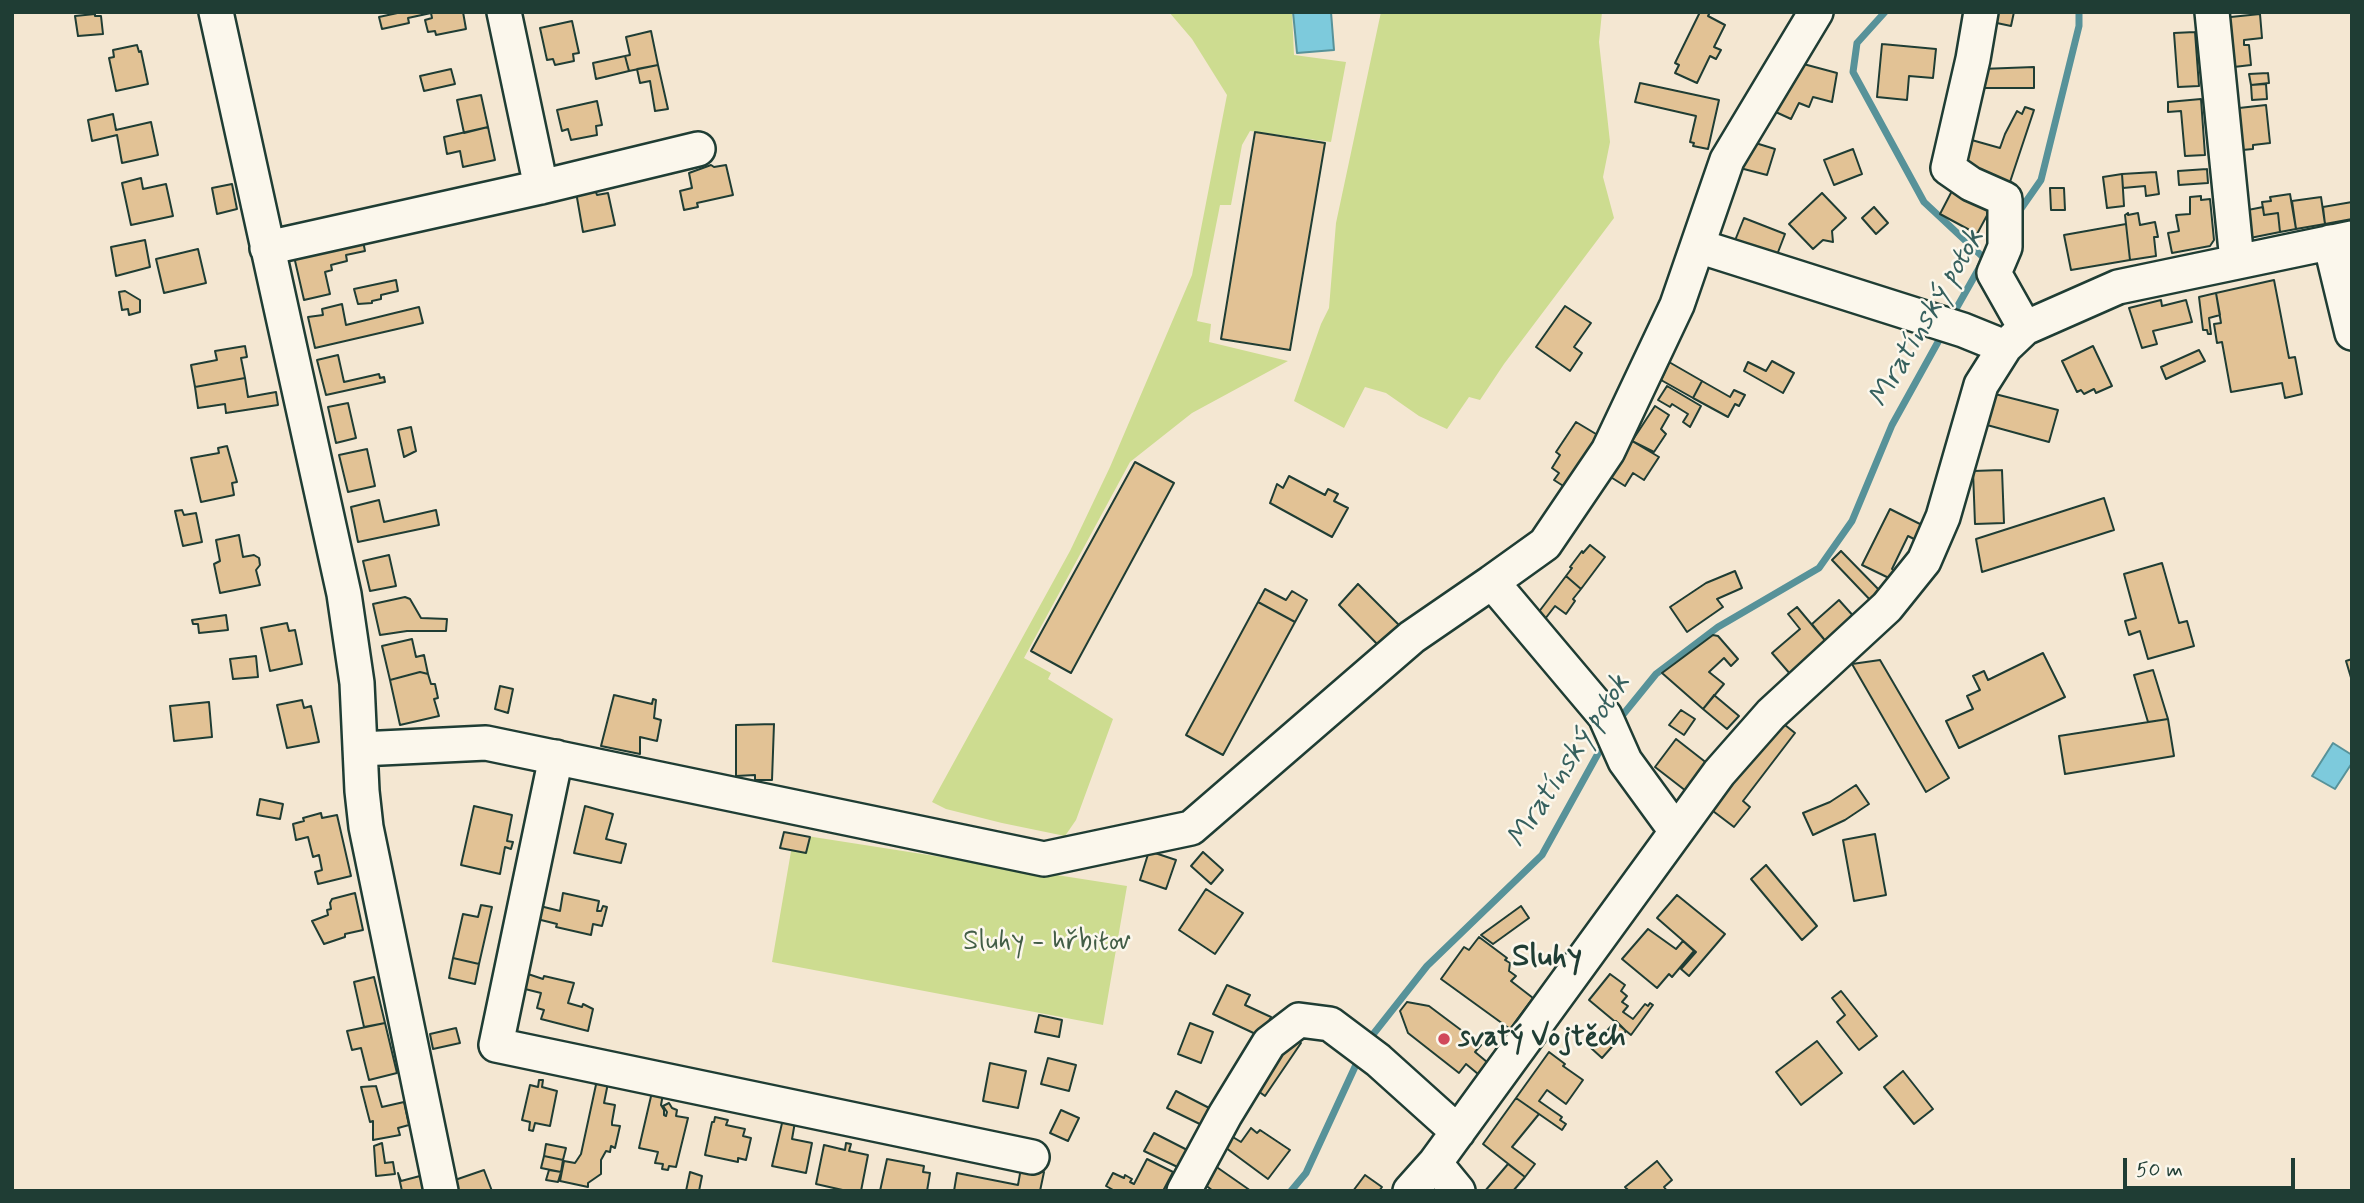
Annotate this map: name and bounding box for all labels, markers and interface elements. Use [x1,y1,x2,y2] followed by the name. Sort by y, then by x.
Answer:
[1862,223,1994,415] water label: Mratínský potok
[1500,668,1640,856] water label: Mratínský potok
[963,926,1131,960] park label: Sluhy - hřbitov
[1512,939,1582,977] district label: Sluhy
[1458,1022,1626,1056] place label: svatý Vojtěch
[1436,1031,1452,1047] marker: svatý Vojtěch
[2126,1144,2298,1188] scale bar
[2136,1156,2183,1184] text: 50 m

